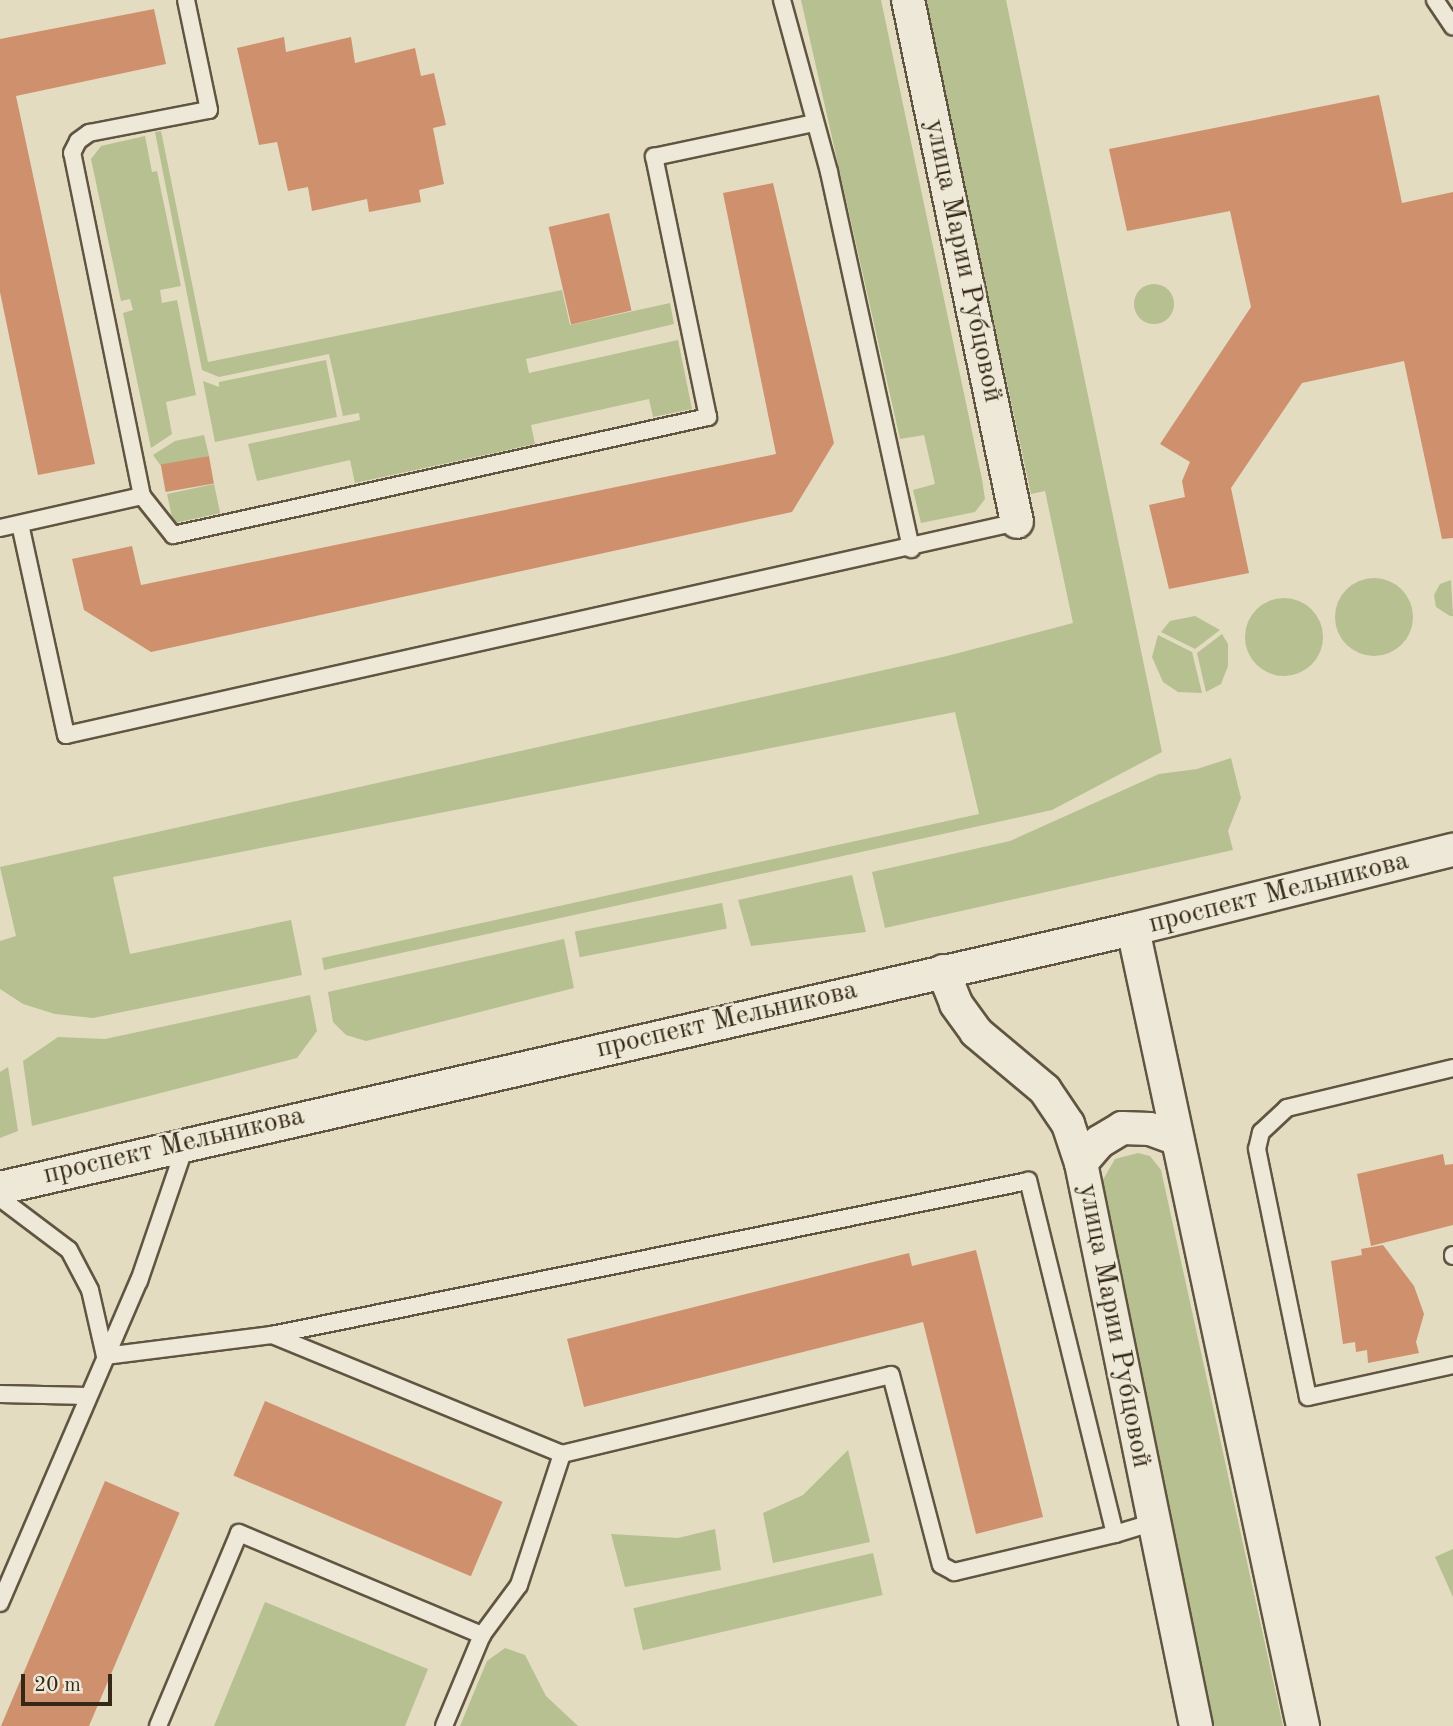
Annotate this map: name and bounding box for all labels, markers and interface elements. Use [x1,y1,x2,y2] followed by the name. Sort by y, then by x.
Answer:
[917,116,1009,406] street label: улица Марии Рубцовой
[1145,844,1413,942] street label: проспект Мельникова
[593,974,861,1066] street label: проспект Мельникова
[40,1100,308,1192] street label: проспект Мельникова
[1070,1181,1158,1471] street label: улица Марии Рубцовой
[24,1660,116,1704] scale bar
[34,1675,81,1696] text: 20 m

